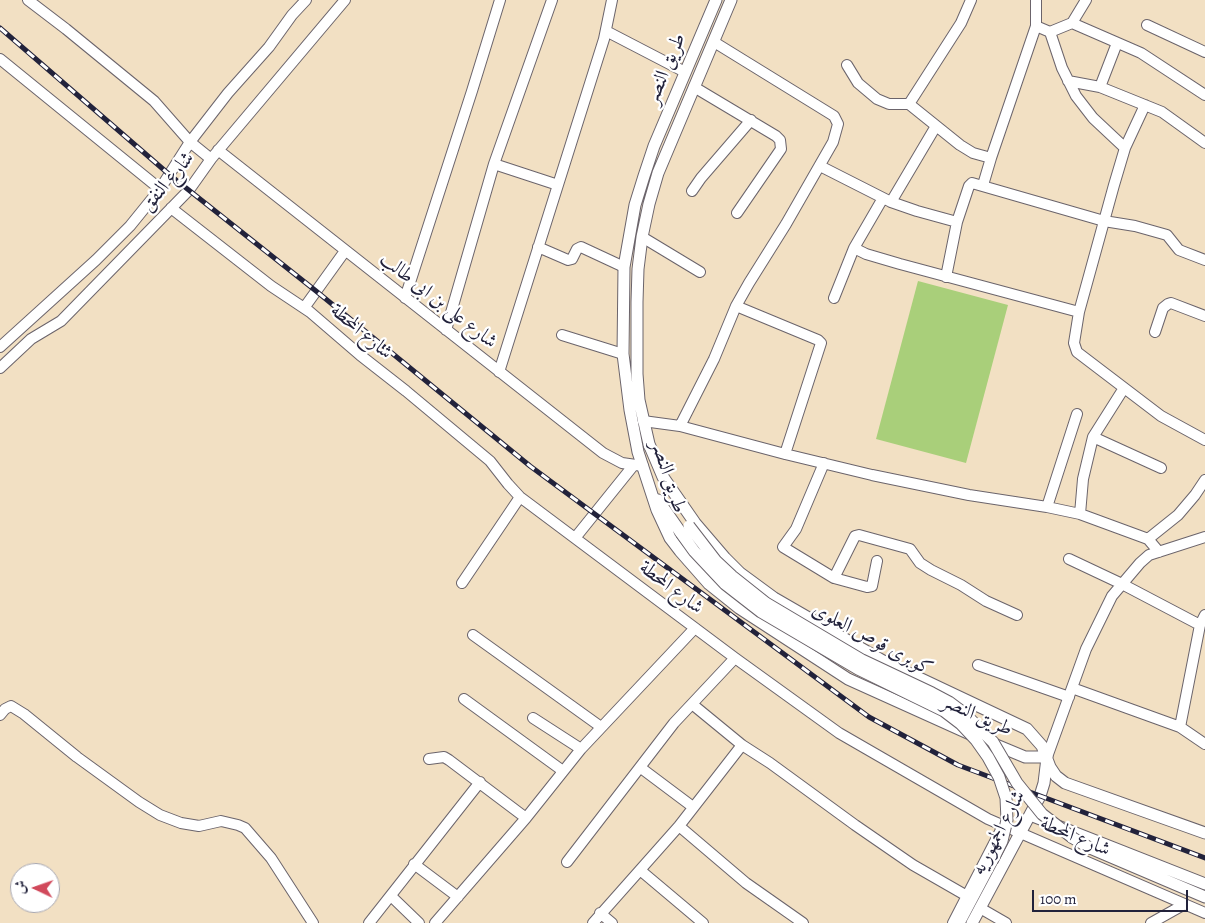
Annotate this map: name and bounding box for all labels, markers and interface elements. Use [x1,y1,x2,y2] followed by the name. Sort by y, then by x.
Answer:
[640,30,692,108] street label: طريق النصر
[136,147,200,217] street label: شارع النفق
[374,248,502,354] street label: شارع على بن ابى طالب
[325,299,397,365] street label: شارع المحطة
[645,438,691,516] street label: طريق النصر
[634,556,708,620] street label: شارع المحطة
[807,598,937,682] street label: كوبرى قوص العلوى
[938,690,1016,742] street label: طريق النصر
[967,787,1031,879] street label: شارع الجمهوريه
[1036,811,1114,863] street label: شارع المحطة
[10,863,60,913] north arrow
[11,880,30,895] text: ش
[1035,880,1191,912] scale bar
[1040,889,1077,909] text: 100 m

